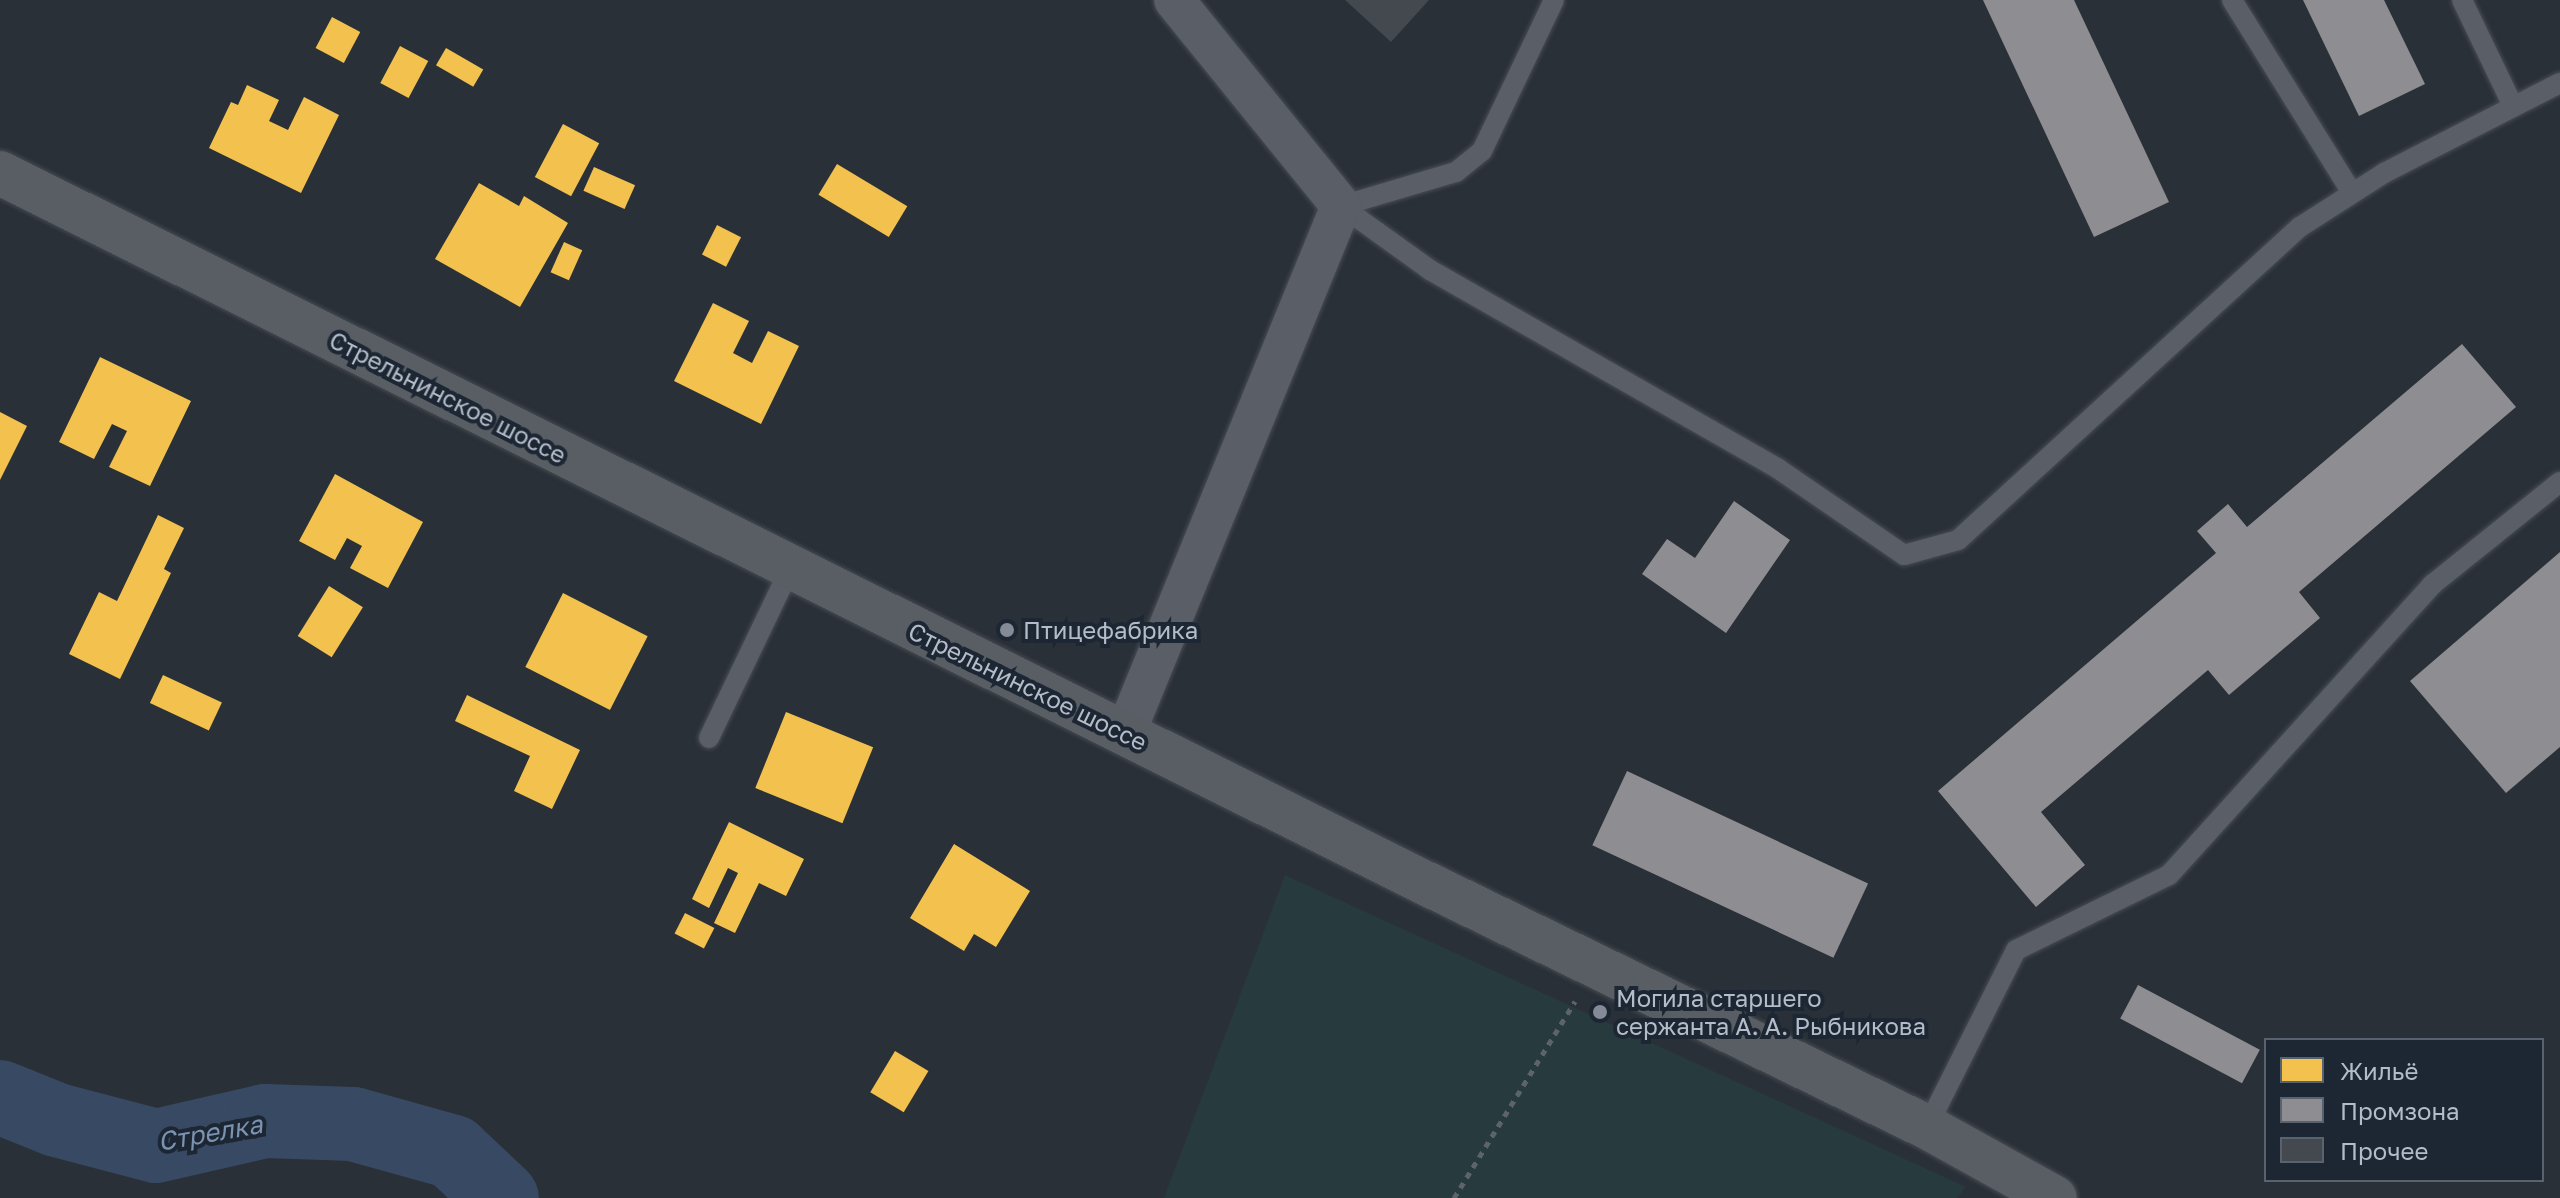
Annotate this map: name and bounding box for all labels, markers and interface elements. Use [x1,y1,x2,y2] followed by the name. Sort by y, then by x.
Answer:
[325,325,571,469] street label: Стрельнинское шоссе
[904,616,1152,756] street label: Стрельнинское шоссе
[1023,616,1198,644] place label: Птицефабрика
[998,621,1016,639] marker: Птицефабрика
[1616,984,1926,1040] place label: Могила старшего сержанта А. А. Рыбникова
[1591,1003,1609,1021] marker: Могила старшего сержанта А. А. Рыбникова
[2264,1038,2544,1182] legend
[2340,1056,2418,1085] text: Жильё
[2340,1096,2460,1125] text: Промзона
[155,1108,265,1158] water label: Стрелка
[2340,1136,2428,1165] text: Прочее

